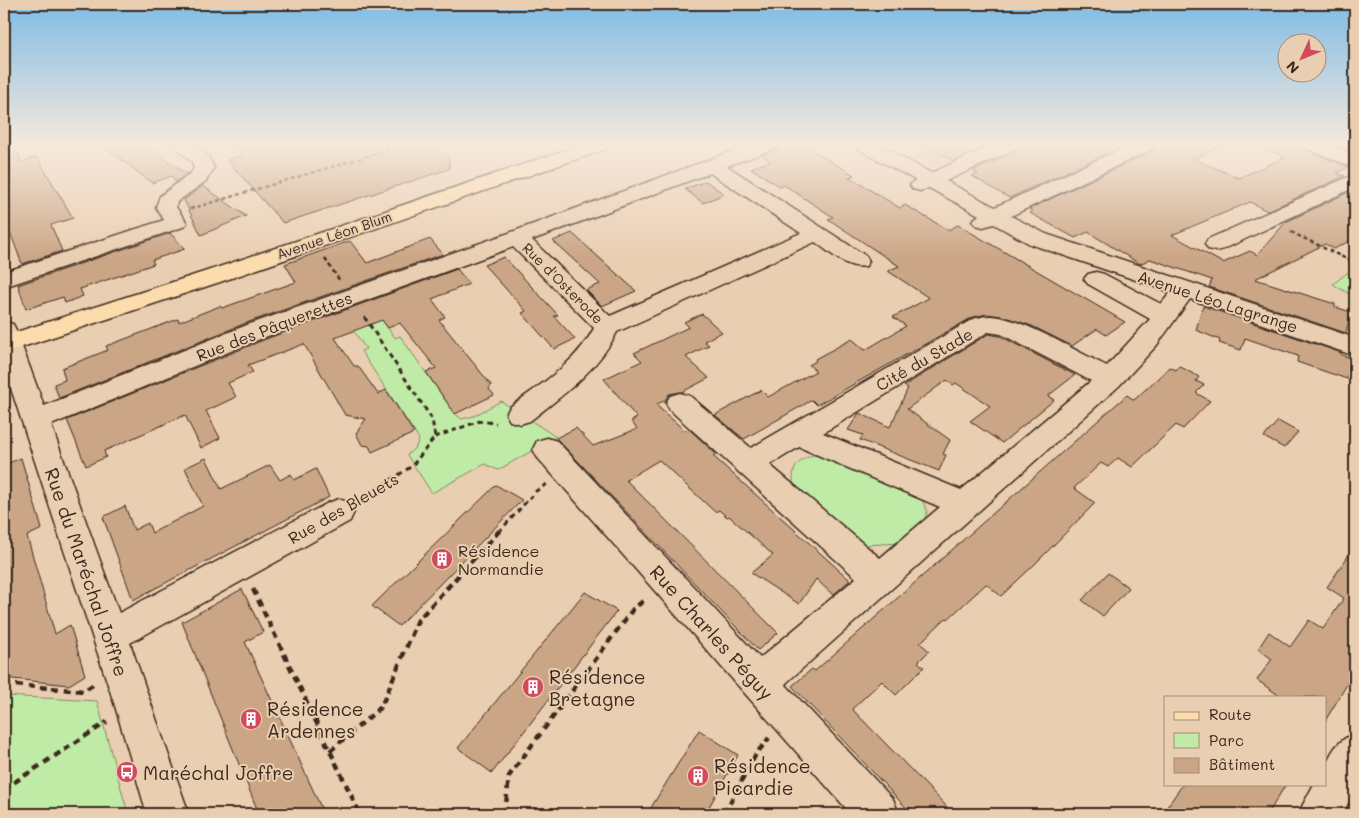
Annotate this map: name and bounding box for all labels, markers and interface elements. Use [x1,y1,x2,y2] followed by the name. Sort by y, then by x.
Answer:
[1276,32,1326,82] north arrow
[1282,57,1303,78] text: N
[274,206,394,264] street label: Avenue Léon Blum
[518,238,608,328] street label: Rue d'Osterode
[1135,265,1301,337] street label: Avenue Léo Lagrange
[193,287,355,365] street label: Rue des Pâquerettes
[872,323,976,395] street label: Cité du Stade
[39,464,135,680] street label: Rue du Maréchal Joffre
[284,468,402,548] street label: Rue des Bleuets
[458,540,544,579] place label: Résidence Normandie
[430,547,454,571] building icon: Résidence Normandie
[645,559,779,705] street label: Rue Charles Péguy
[549,664,646,711] place label: Résidence Bretagne
[521,675,545,699] building icon: Résidence Bretagne
[267,696,364,743] place label: Résidence Ardennes
[1164,696,1326,786] legend
[1209,704,1252,724] text: Route
[239,707,263,731] building icon: Résidence Ardennes
[1209,730,1244,750] text: Parc
[714,753,811,800] place label: Résidence Picardie
[1209,754,1275,774] text: Bâtiment
[115,760,139,784] bus stop icon: Maréchal Joffre
[143,760,294,785] place label: Maréchal Joffre
[686,764,710,788] building icon: Résidence Picardie

